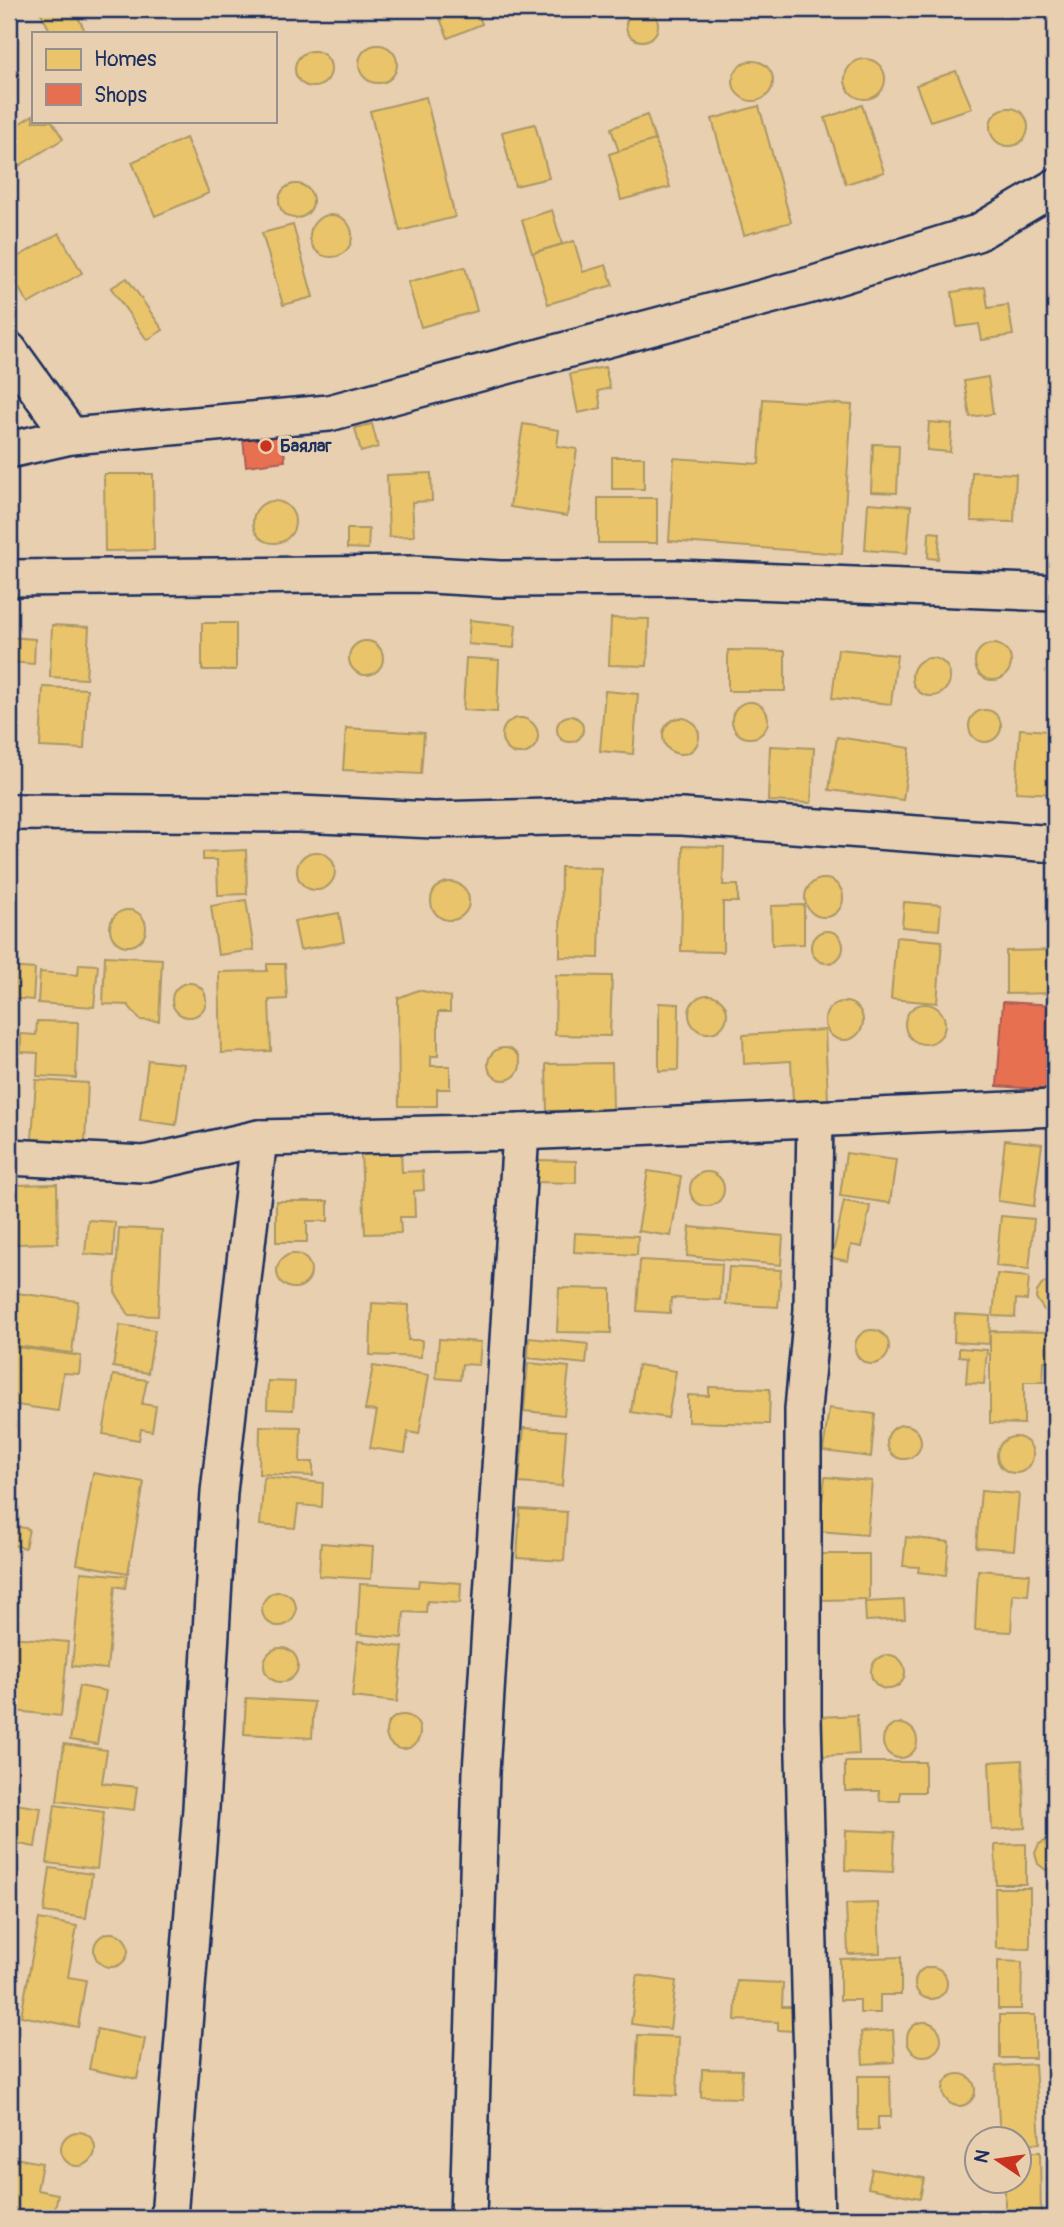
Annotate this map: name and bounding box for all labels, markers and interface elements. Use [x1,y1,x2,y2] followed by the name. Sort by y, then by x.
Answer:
[32,32,276,122] legend
[94,46,157,73] text: Homes
[94,82,147,109] text: Shops
[280,435,332,458] place label: Баялаг
[258,438,274,454] marker: Баялаг
[962,2126,1032,2196] north arrow
[969,2147,996,2165] text: N

